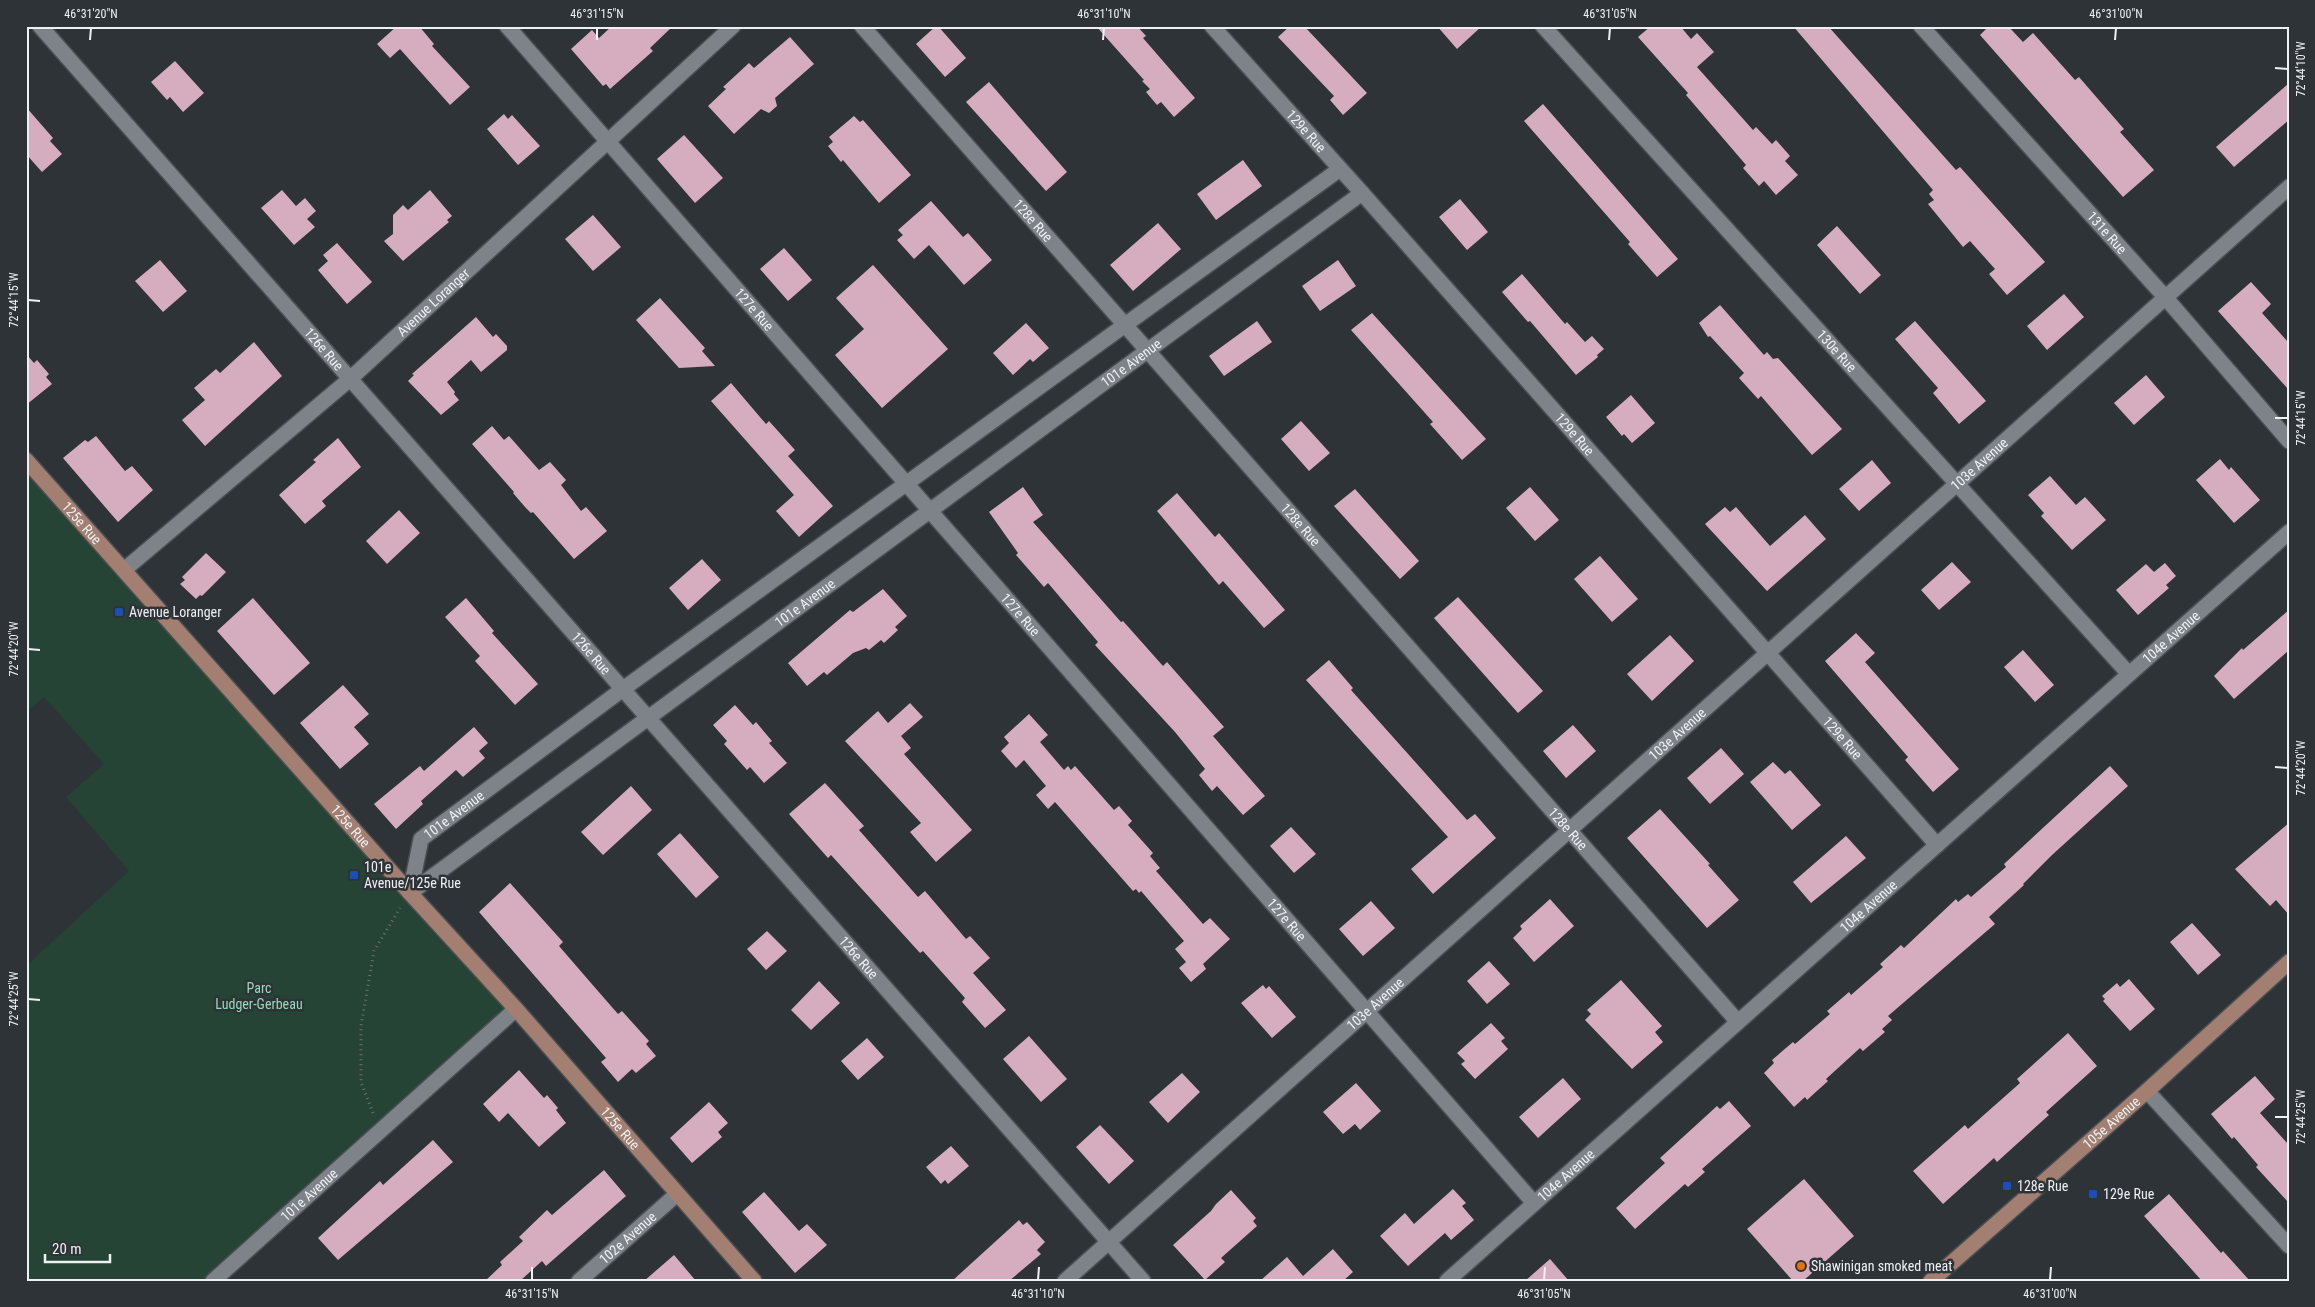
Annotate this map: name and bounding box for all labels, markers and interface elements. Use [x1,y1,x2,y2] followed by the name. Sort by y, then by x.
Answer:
[64,7,118,21] text: 46°31'20"N
[570,7,624,21] text: 46°31'15"N
[1077,7,1131,21] text: 46°31'10"N
[1583,7,1637,21] text: 46°31'05"N
[2089,7,2143,21] text: 46°31'00"N
[2294,41,2308,97] text: 72°44'10"W
[1283,106,1330,156] street label: 129e Rue
[1010,196,1056,245] street label: 128e Rue
[2084,208,2130,257] street label: 131e Rue
[394,265,473,340] street label: Avenue Loranger
[7,272,21,328] text: 72°44'15"W
[731,285,777,334] street label: 127e Rue
[301,324,347,374] street label: 126e Rue
[1814,326,1860,376] street label: 130e Rue
[1098,335,1165,390] street label: 101e Avenue
[2294,390,2308,446] text: 72°44'15"W
[1552,410,1598,459] street label: 129e Rue
[1947,434,2011,494] street label: 103e Avenue
[59,498,105,548] street label: 125e Rue
[1278,500,1324,549] street label: 128e Rue
[771,575,838,630] street label: 101e Avenue
[998,590,1044,639] street label: 127e Rue
[129,604,221,620] place label: Avenue Loranger
[113,606,125,618] marker: Avenue Loranger
[2139,607,2203,666] street label: 104e Avenue
[7,621,21,677] text: 72°44'20"W
[568,629,614,678] street label: 126e Rue
[1645,704,1709,763] street label: 103e Avenue
[1820,713,1866,763] street label: 129e Rue
[2294,740,2308,796] text: 72°44'20"W
[421,787,487,842] street label: 101e Avenue
[327,801,374,851] street label: 125e Rue
[1545,804,1591,854] street label: 128e Rue
[364,859,461,891] place label: 101e Avenue/125e Rue
[348,869,360,881] marker: 101e Avenue/125e Rue
[1837,876,1901,936] street label: 104e Avenue
[1264,895,1310,945] street label: 127e Rue
[836,933,882,982] street label: 126e Rue
[7,971,21,1027] text: 72°44'25"W
[1343,974,1407,1033] street label: 103e Avenue
[215,980,303,1012] park label: Parc Ludger-Gerbeau
[2294,1089,2308,1145] text: 72°44'25"W
[2079,1093,2143,1152] street label: 105e Avenue
[597,1103,643,1153] street label: 125e Rue
[1534,1146,1598,1205] street label: 104e Avenue
[277,1165,341,1224] street label: 101e Avenue
[2017,1178,2069,1194] place label: 128e Rue
[2001,1180,2013,1192] marker: 128e Rue
[2103,1186,2155,1202] place label: 129e Rue
[2087,1188,2099,1200] marker: 129e Rue
[596,1208,660,1267] street label: 102e Avenue
[45,1232,110,1264] scale bar
[52,1240,82,1258] text: 20 m
[1811,1258,1952,1274] place label: Shawinigan smoked meat
[1795,1260,1807,1272] marker: Shawinigan smoked meat
[505,1287,559,1301] text: 46°31'15"N
[1011,1287,1065,1301] text: 46°31'10"N
[1517,1287,1571,1301] text: 46°31'05"N
[2023,1287,2077,1301] text: 46°31'00"N

